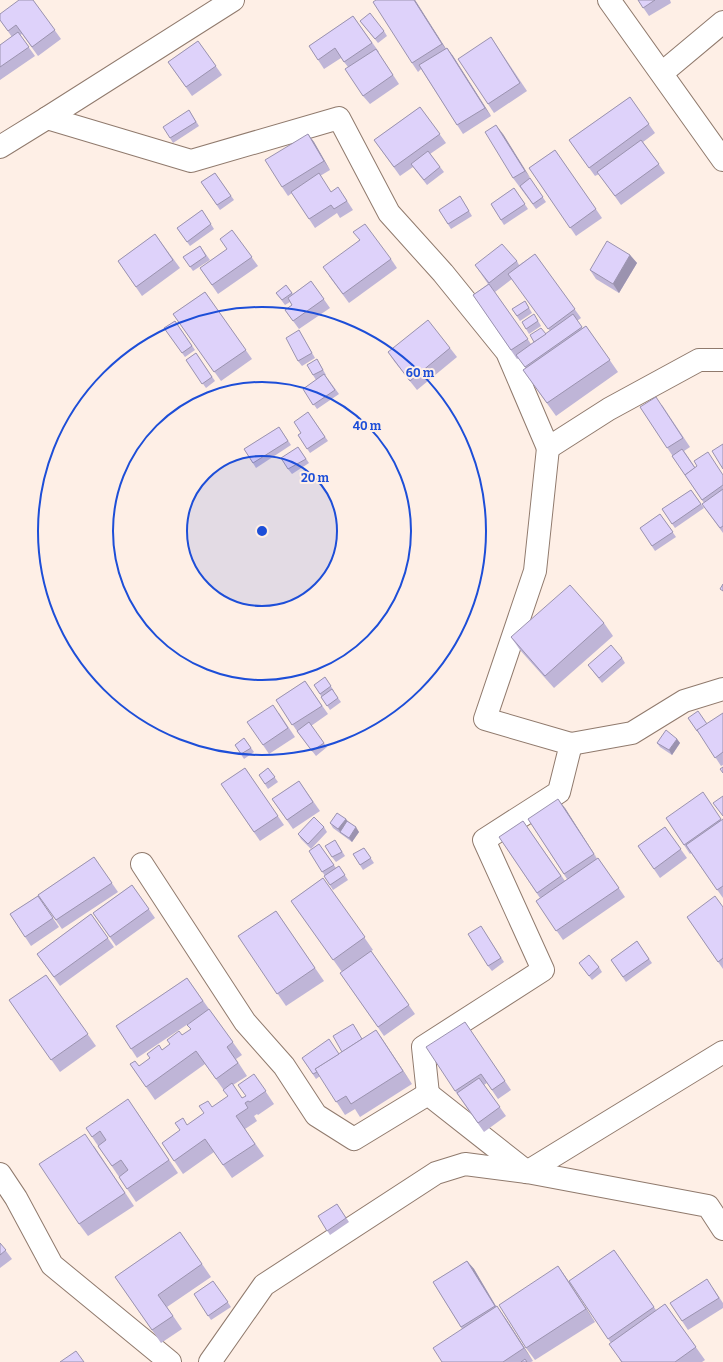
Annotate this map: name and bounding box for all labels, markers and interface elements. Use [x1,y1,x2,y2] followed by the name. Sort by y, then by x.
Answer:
[406,366,435,380] text: 60 m
[353,419,382,433] text: 40 m
[301,471,330,485] text: 20 m
[255,524,269,538] centre of rings

